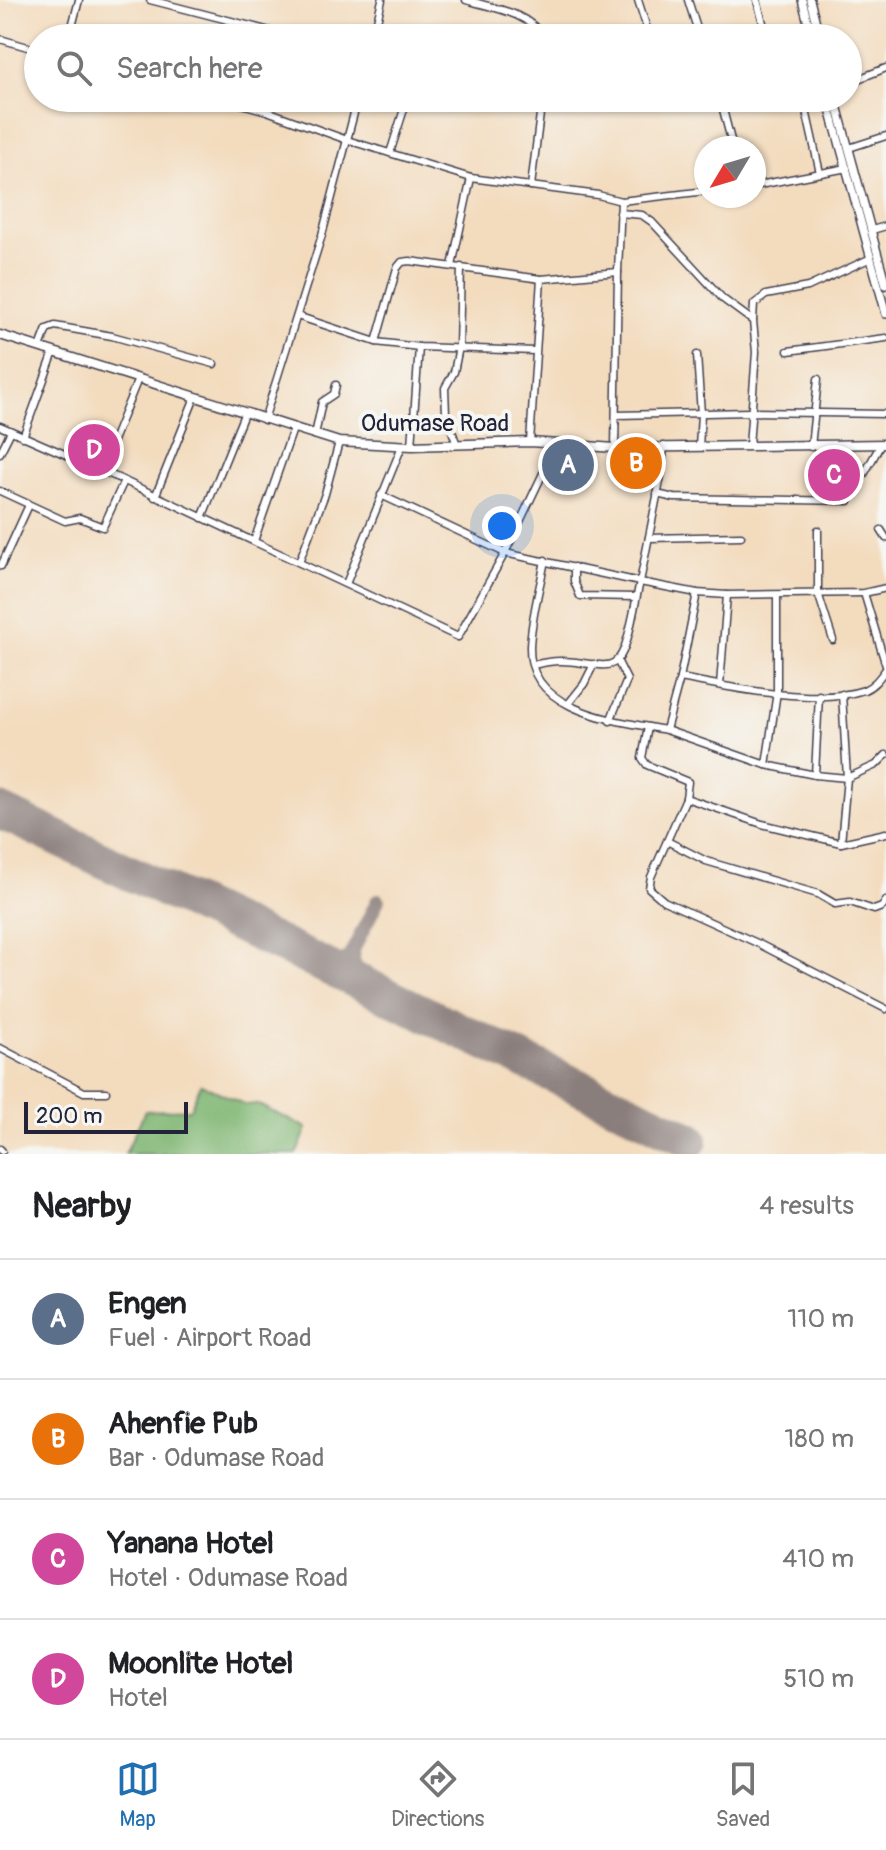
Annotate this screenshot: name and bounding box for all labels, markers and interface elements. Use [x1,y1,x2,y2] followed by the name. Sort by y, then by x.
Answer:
[24,24,862,112] search box
[52,46,96,90] icon: search
[116,50,263,87] text: Search here
[694,136,766,208] north arrow
[361,409,509,438] street label: Odumase Road
[68,420,120,480] pin: D
[610,433,662,493] pin: B
[542,435,594,495] pin: A
[808,445,860,505] pin: C
[482,506,522,546] your location
[24,1098,188,1134] scale bar
[36,1102,103,1130] text: 200 m
[32,1185,131,1228] text: Nearby
[759,1190,854,1222] text: 4 results
[108,1285,187,1322] text: Engen
[50,1303,66,1335] text: A
[787,1303,854,1335] text: 110 m
[108,1322,312,1354] text: Fuel · Airport Road
[108,1405,258,1442] text: Ahenfie Pub
[51,1423,65,1455] text: B
[784,1423,854,1455] text: 180 m
[108,1442,324,1474] text: Bar · Odumase Road
[108,1525,274,1562] text: Yanana Hotel
[50,1543,66,1575] text: C
[782,1543,854,1575] text: 410 m
[108,1562,348,1594] text: Hotel · Odumase Road
[108,1645,294,1682] text: Moonlite Hotel
[50,1663,66,1695] text: D
[783,1663,854,1695] text: 510 m
[108,1682,168,1714] text: Hotel
[116,1757,160,1833] tab: Map
[391,1757,484,1833] tab: Directions
[716,1757,770,1833] tab: Saved

